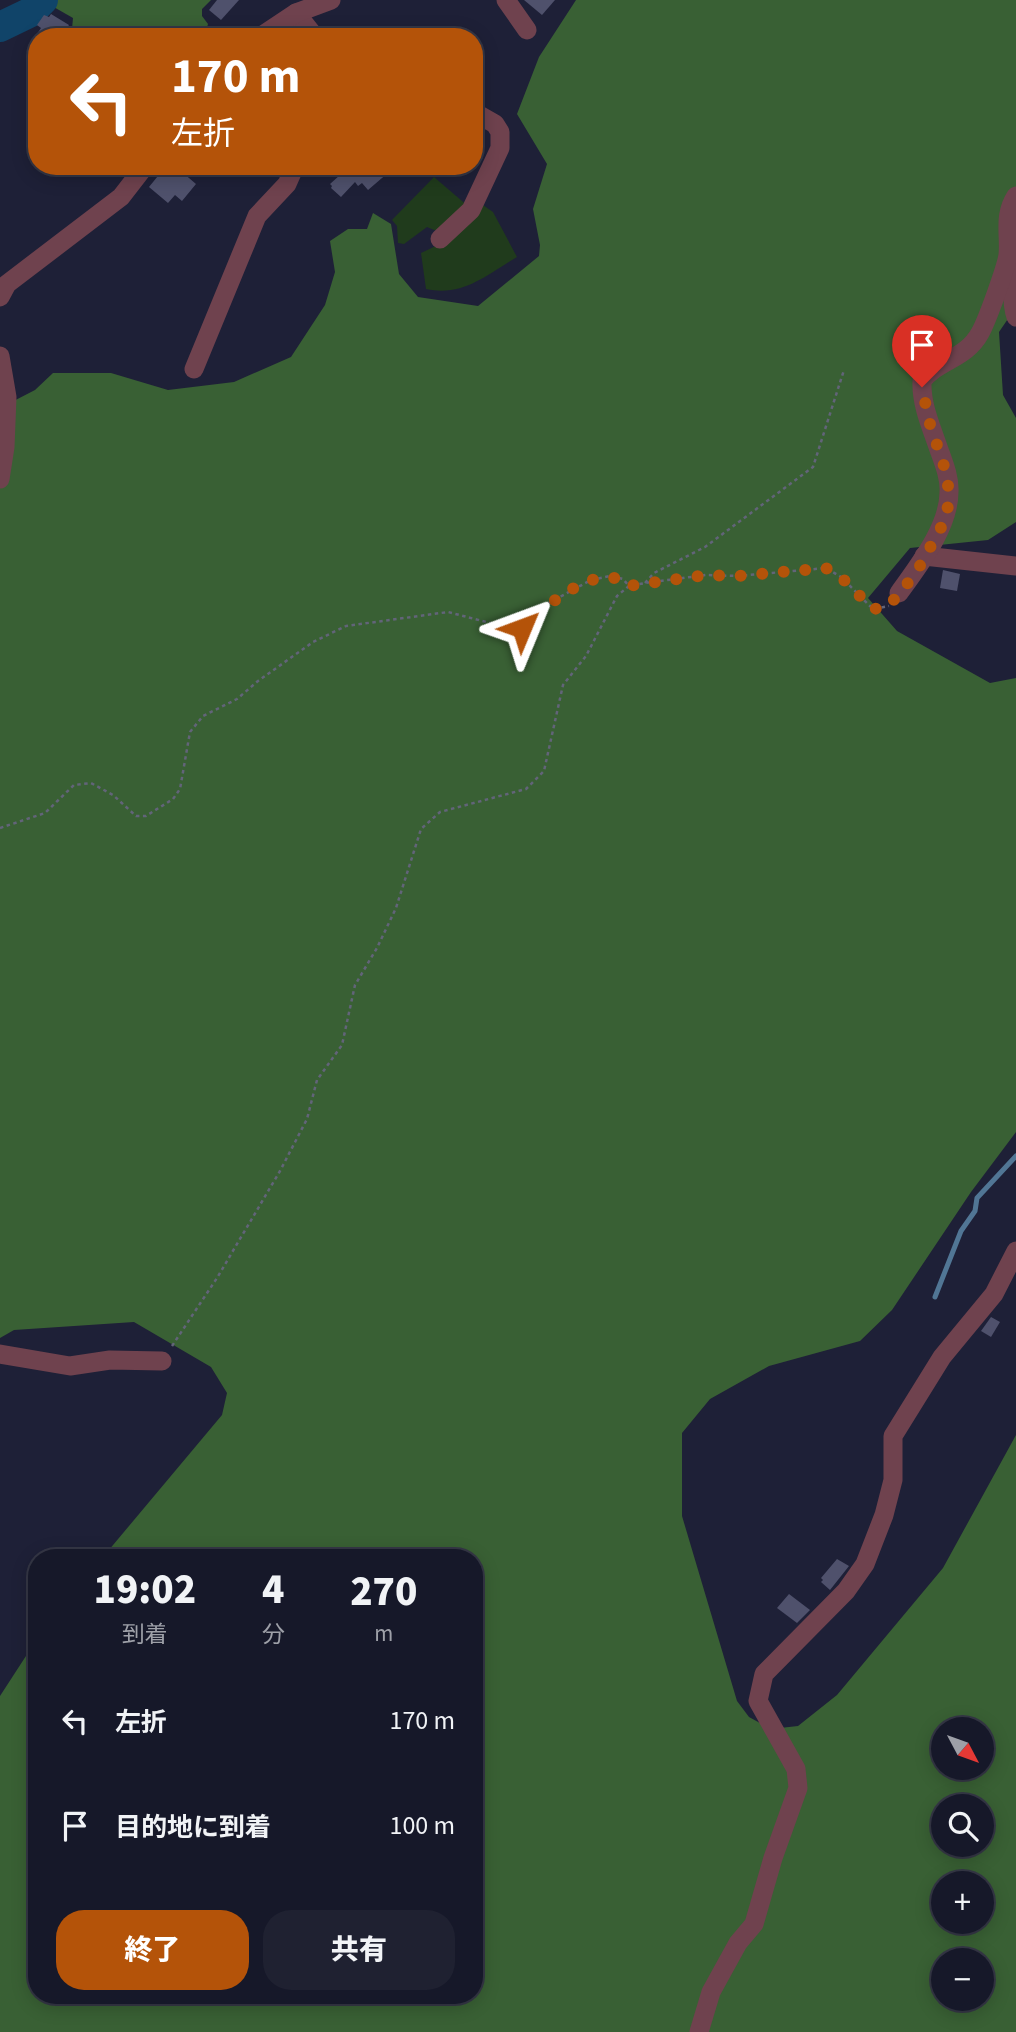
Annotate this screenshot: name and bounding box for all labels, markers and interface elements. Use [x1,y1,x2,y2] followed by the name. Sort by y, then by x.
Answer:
[171,42,300,112] text: 170 m
[56,56,147,147] icon: left
[171,111,235,157] text: 左折
[892,315,952,387] pin
[903,326,941,364] icon: arrive
[485,591,559,665] position arrow
[93,1560,196,1620] text: 19:02
[262,1560,284,1620] text: 4
[350,1562,417,1622] text: 270
[374,1617,393,1650] text: m
[122,1618,168,1651] text: 到着
[262,1618,285,1651] text: 分
[56,1702,94,1740] icon: left
[389,1702,455,1739] text: 170 m
[115,1704,167,1741] text: 左折
[931,1717,994,1780] north arrow
[931,1717,994,2011] map controls
[931,1794,994,1857] button: search
[56,1807,94,1845] icon: arrive
[389,1807,455,1844] text: 100 m
[115,1809,271,1846] text: 目的地に到着
[931,1871,994,1934] button: +
[56,1910,249,1990] button: 終了
[263,1910,455,1990] button: 共有
[931,1948,994,2011] button: −

